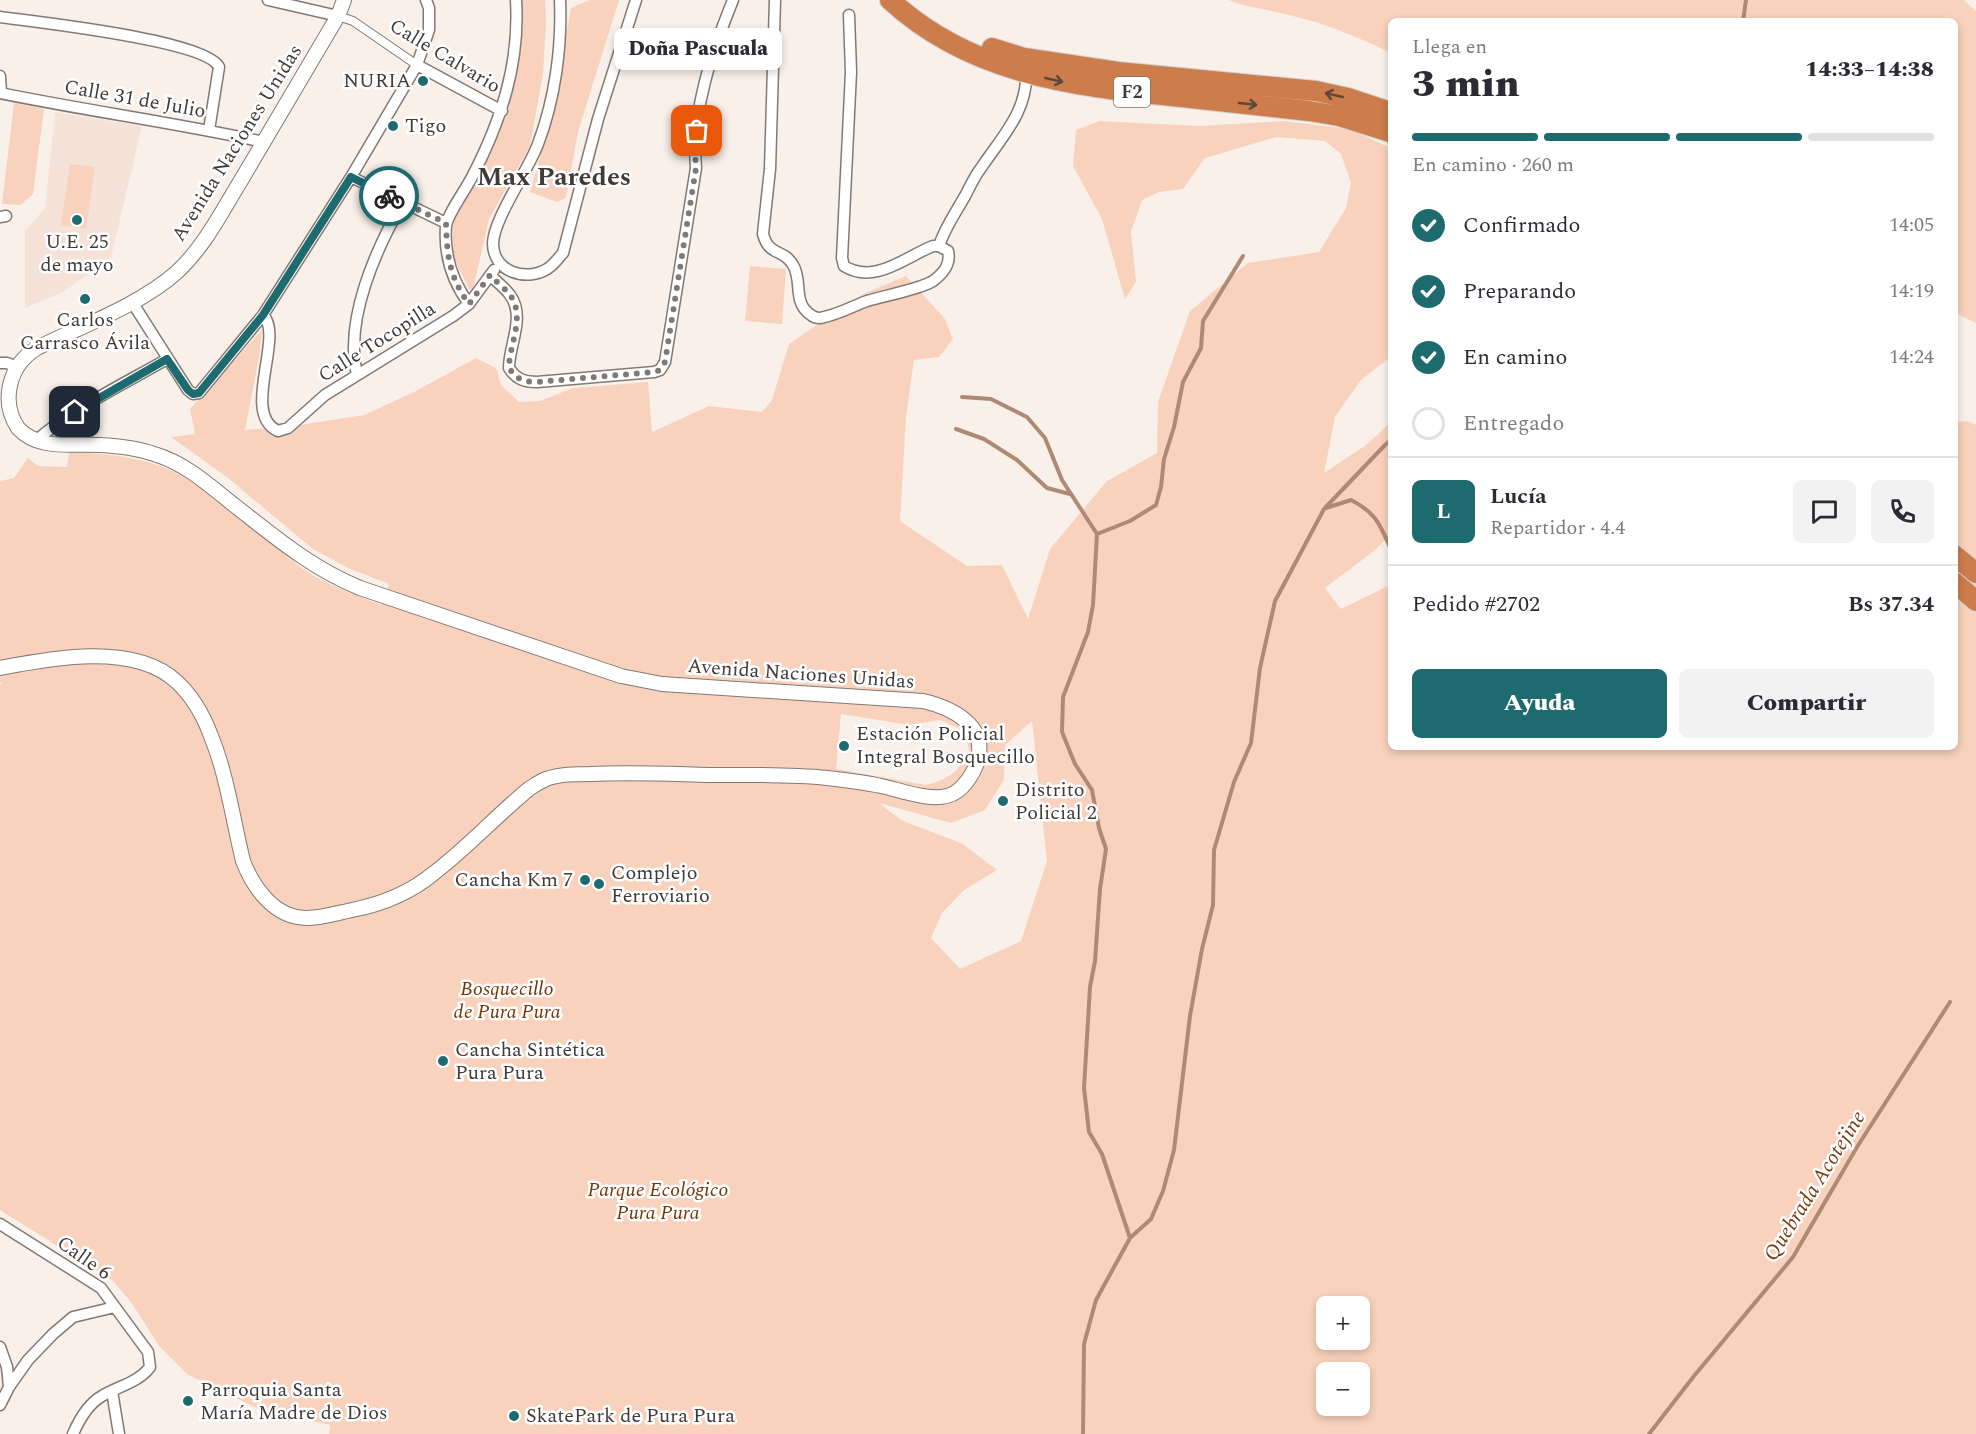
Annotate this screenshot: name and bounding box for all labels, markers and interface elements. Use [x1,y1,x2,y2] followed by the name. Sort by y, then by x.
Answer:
[384,11,506,101] street label: Calle Calvario
[613,29,781,71] callout: Doña Pascuala
[1412,32,1487,62] text: Llega en
[628,34,768,64] text: Doña Pascuala
[164,39,310,247] street label: Avenida Naciones Unidas
[1805,53,1934,86] text: 14:33–14:38
[1412,55,1520,114] text: 3 min
[343,66,411,96] place label: NURIA
[62,72,208,126] street label: Calle 31 de Julio
[416,74,430,88] marker: NURIA
[1044,75,1063,87] one-way arrow
[1114,77,1150,107] road number: F2
[1325,89,1344,101] one-way arrow
[1237,99,1257,110] one-way arrow
[671,105,722,156] pin
[405,111,446,141] place label: Tigo
[680,114,713,147] icon: bag
[386,119,400,133] marker: Tigo
[1412,150,1574,180] text: En camino · 260 m
[477,157,631,197] district label: Max Paredes
[359,166,419,226] courier
[373,180,406,213] icon: bike
[1412,209,1445,242] icon: check
[1463,209,1580,242] text: Confirmado
[1889,210,1934,240] text: 14:05
[70,213,84,227] marker: U.E. 25 de mayo
[40,227,114,280] place label: U.E. 25 de mayo
[1412,275,1445,308] icon: check
[1463,275,1576,308] text: Preparando
[1889,276,1934,306] text: 14:19
[78,292,92,306] marker: Carlos Carrasco Ávila
[312,294,442,390] street label: Calle Tocopilla
[20,305,150,358] place label: Carlos Carrasco Ávila
[1412,341,1445,374] icon: check
[1463,341,1567,374] text: En camino
[1889,342,1934,372] text: 14:24
[49,386,100,437] pin
[58,395,91,428] icon: home
[1463,407,1564,440] text: Entregado
[1490,480,1547,513] text: Lucía
[1793,480,1856,543] button: chat
[1871,480,1934,543] button: phone
[1436,495,1451,528] text: L
[1490,513,1625,543] text: Repartidor · 4.4
[1412,588,1540,621] text: Pedido #2702
[1848,588,1934,621] text: Bs 37.34
[686,651,916,697] street label: Avenida Naciones Unidas
[1412,669,1667,738] button: Ayuda
[1679,669,1934,738] button: Compartir
[856,719,1035,772] place label: Estación Policial Integral Bosquecillo
[837,739,851,753] marker: Estación Policial Integral Bosquecillo
[1015,775,1097,828] place label: Distrito Policial 2
[996,794,1010,808] marker: Distrito Policial 2
[611,858,710,911] place label: Complejo Ferroviario
[455,865,573,895] place label: Cancha Km 7
[578,873,592,887] marker: Cancha Km 7
[592,877,606,891] marker: Complejo Ferroviario
[453,974,561,1027] park label: Bosquecillo de Pura Pura
[455,1035,605,1088] place label: Cancha Sintética Pura Pura
[436,1054,450,1068] marker: Cancha Sintética Pura Pura
[1756,1105,1874,1267] water label: Quebrada Acotejine
[588,1175,728,1228] park label: Parque Ecológico Pura Pura
[51,1228,117,1288] street label: Calle 6
[1316,1296,1370,1416] map controls
[1316,1296,1370,1350] button: +
[1316,1362,1370,1416] button: −
[200,1375,388,1428] place label: Parroquia Santa María Madre de Dios
[181,1394,195,1408] marker: Parroquia Santa María Madre de Dios
[526,1401,735,1431] place label: SkatePark de Pura Pura
[507,1409,521,1423] marker: SkatePark de Pura Pura

